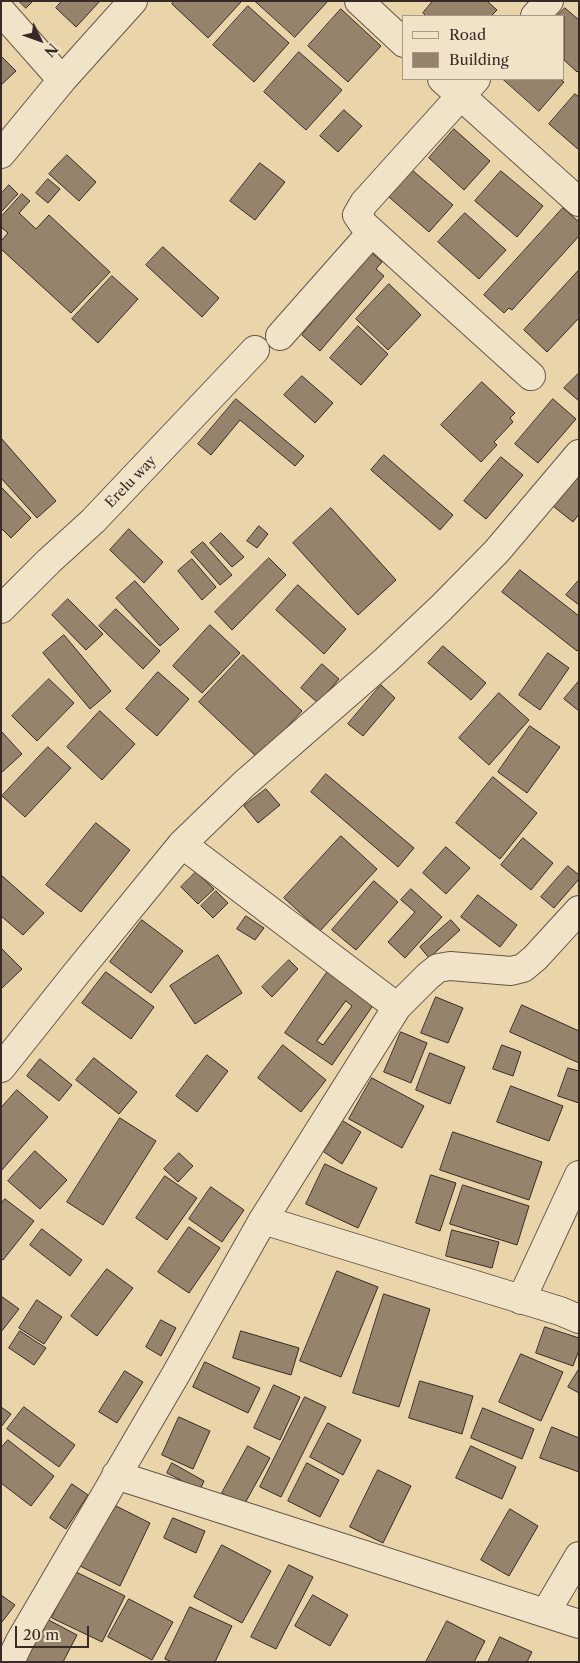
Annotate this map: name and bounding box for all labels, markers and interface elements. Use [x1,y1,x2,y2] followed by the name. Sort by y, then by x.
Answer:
[15,15,65,65] north arrow
[402,15,565,80] legend
[449,25,486,44] text: Road
[40,39,62,61] text: N
[449,50,509,69] text: Building
[102,453,160,511] street label: Erelu way
[18,1616,91,1648] scale bar
[23,1625,59,1644] text: 20 m

